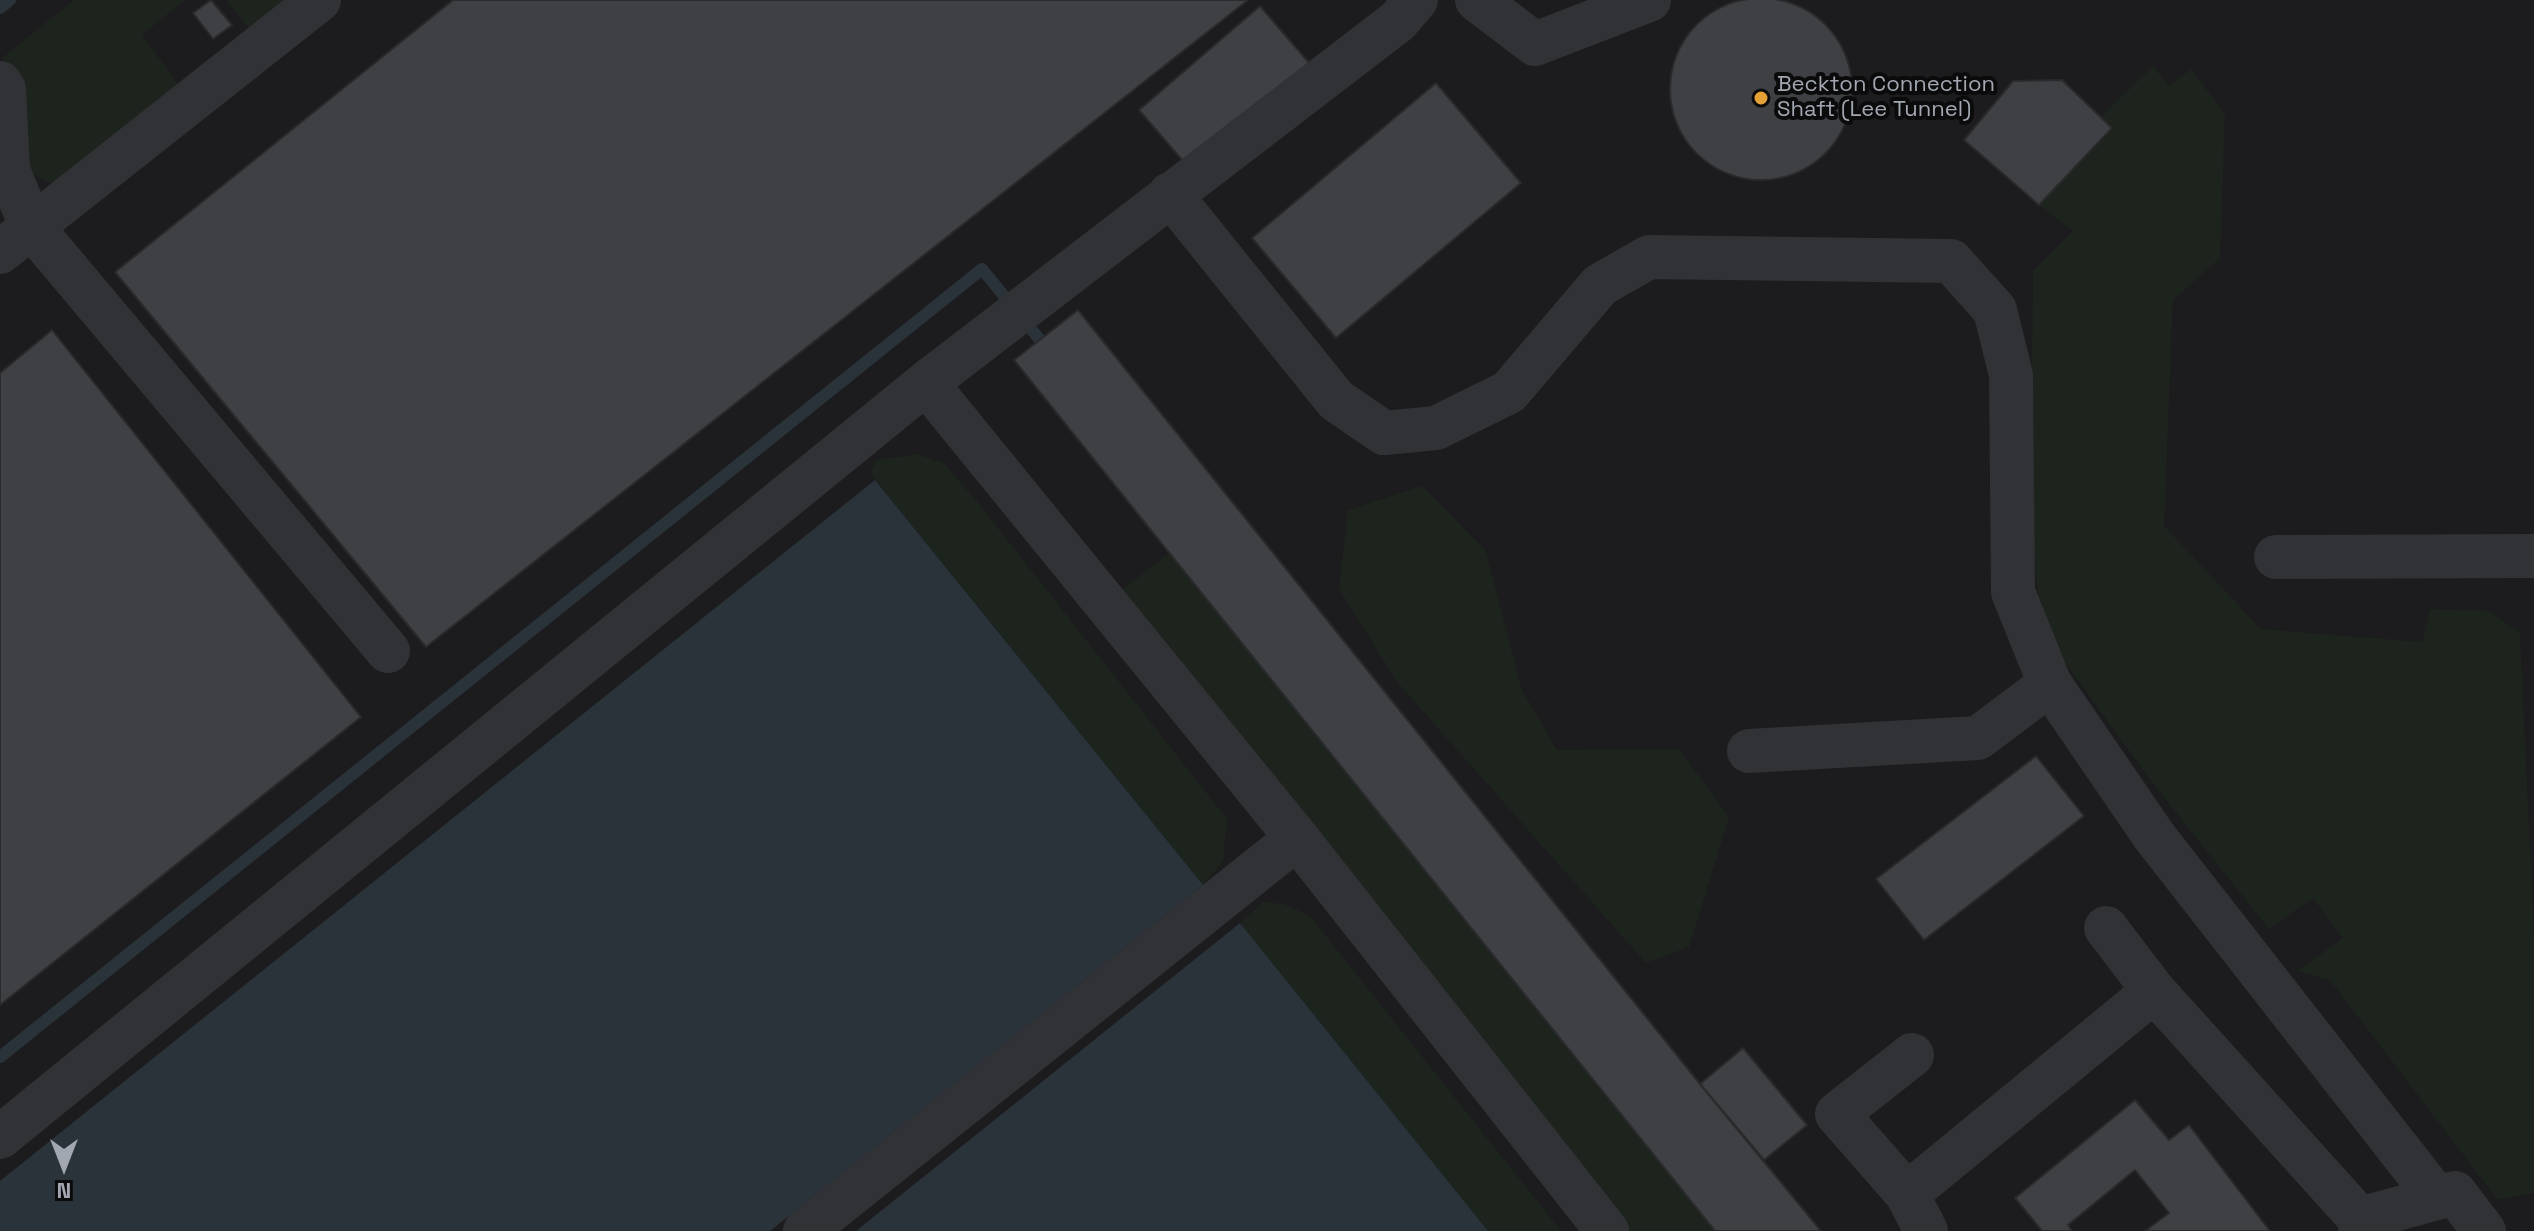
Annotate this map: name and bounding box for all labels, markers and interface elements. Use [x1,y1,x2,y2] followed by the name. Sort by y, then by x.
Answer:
[1777,72,1995,124] place label: Beckton Connection Shaft (Lee Tunnel)
[1752,89,1770,107] marker: Beckton Connection Shaft (Lee Tunnel)
[24,1127,104,1207] north arrow
[57,1177,71,1205] text: N

